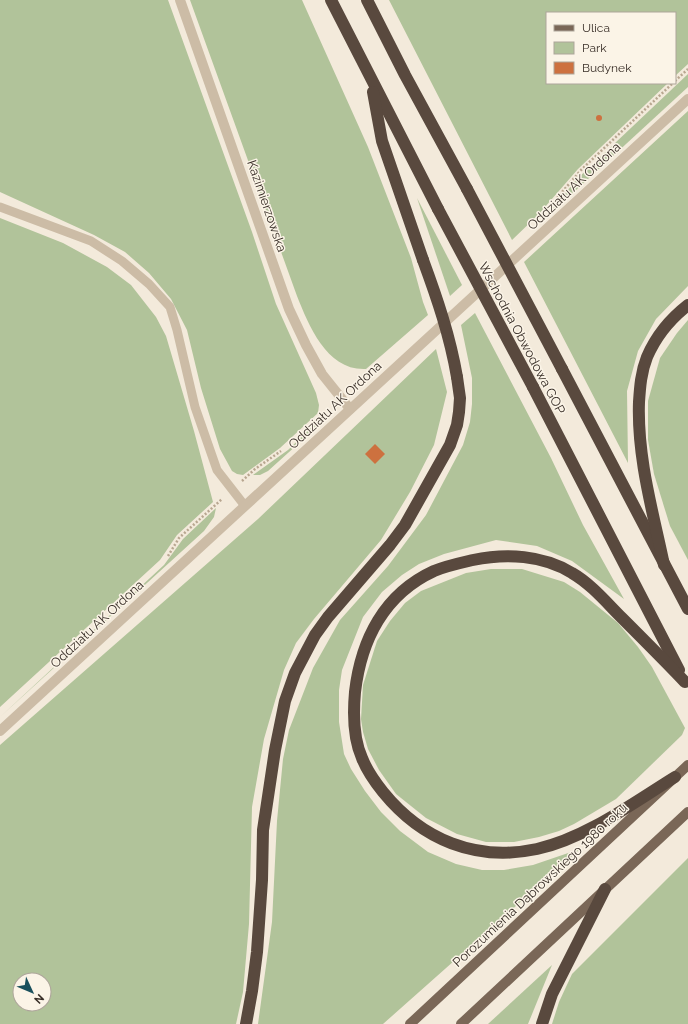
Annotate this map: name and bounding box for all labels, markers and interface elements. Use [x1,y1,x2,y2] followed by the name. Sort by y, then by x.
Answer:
[546,12,676,84] legend
[582,21,610,35] text: Ulica
[582,41,607,55] text: Park
[582,61,632,75] text: Budynek
[524,139,624,233] street label: Oddziału AK Ordona
[244,158,290,254] street label: Kazimierzowska
[476,260,568,416] street label: Wschodnia Obwodowa GOP
[285,358,385,452] street label: Oddziału AK Ordona
[47,577,147,671] street label: Oddziału AK Ordona
[450,800,630,970] street label: Porozumienia Dąbrowskiego 1980 roku
[12,972,52,1012] north arrow
[31,991,46,1006] text: N

